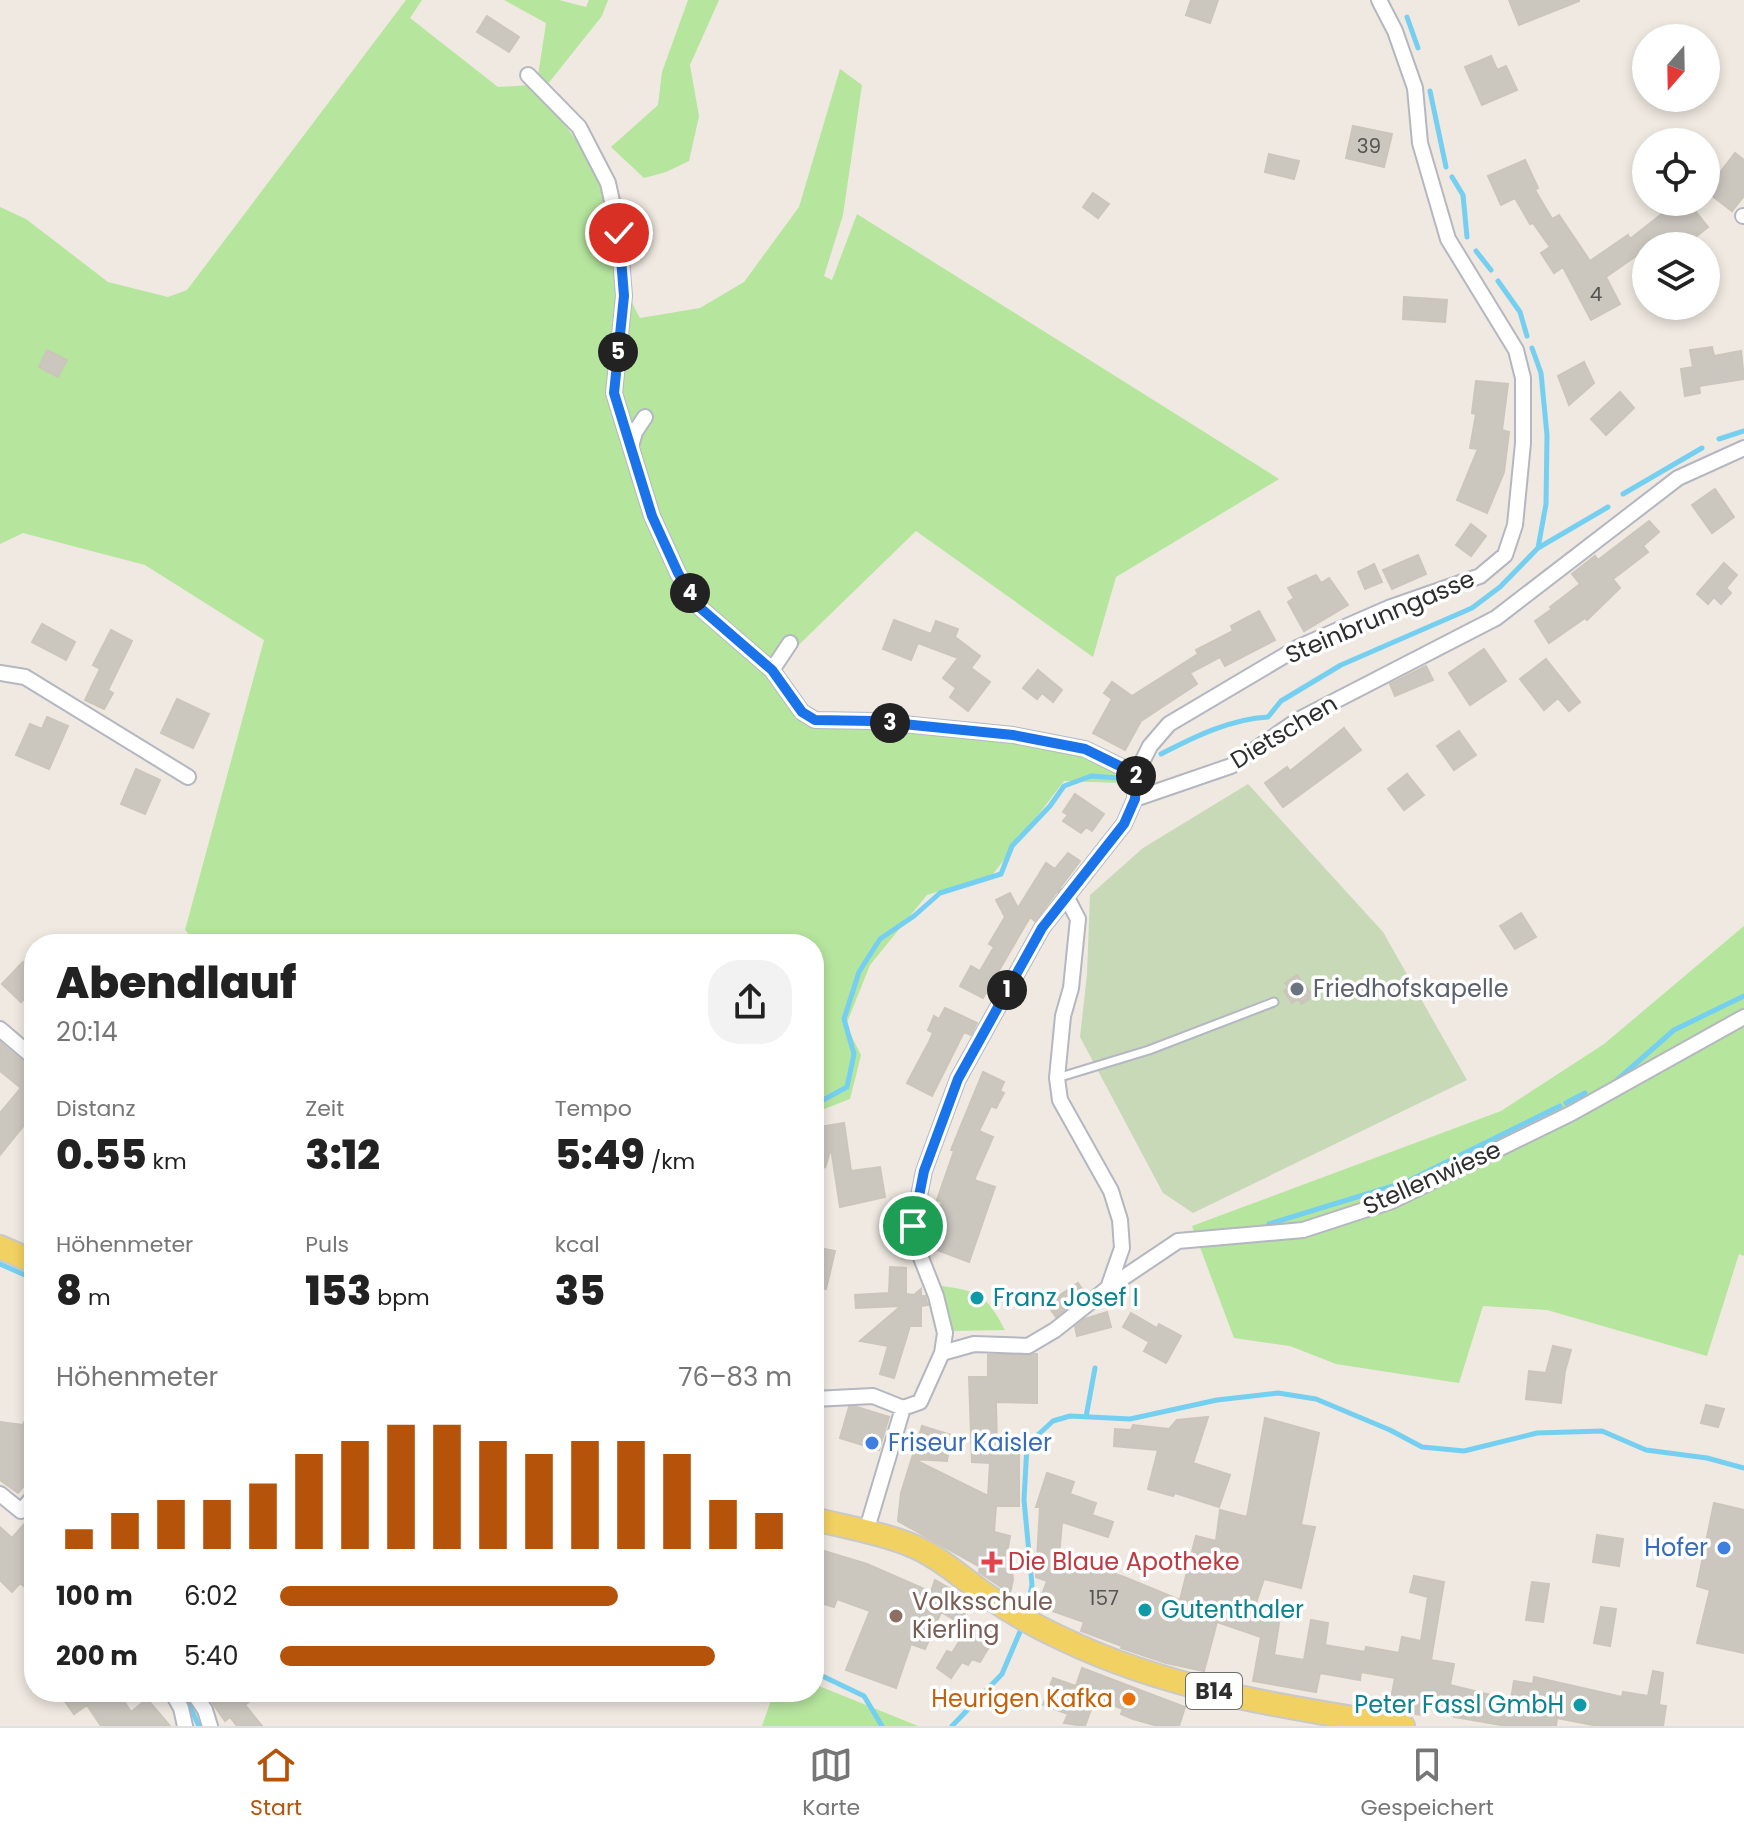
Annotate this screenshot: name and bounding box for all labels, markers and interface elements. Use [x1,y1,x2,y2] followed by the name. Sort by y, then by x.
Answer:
[1632,24,1720,112] north arrow
[1632,24,1720,320] map controls
[1632,128,1720,216] button: locate
[1357,132,1381,160] house number: 39
[585,199,653,267] pin
[597,211,641,255] icon: check
[1632,232,1720,320] button: layers
[1590,280,1602,308] house number: 4
[598,332,638,372] pin: 5
[611,336,625,367] text: 5
[1280,562,1480,671] street label: Steinbrunngasse
[670,573,710,613] pin: 4
[683,577,697,608] text: 4
[1224,687,1343,776] street label: Dietschen
[870,703,910,743] pin: 3
[883,707,897,738] text: 3
[1116,756,1156,796] pin: 2
[1130,760,1142,791] text: 2
[56,952,296,1013] text: Abendlauf
[708,960,792,1044] button: share
[987,970,1027,1010] pin: 1
[1313,972,1509,1005] place label: Friedhofskapelle
[1003,974,1011,1005] text: 1
[1288,980,1306,998] marker: Friedhofskapelle
[56,1014,118,1050] text: 20:14
[56,1093,135,1124] text: Distanz
[305,1093,344,1124] text: Zeit
[555,1093,632,1124] text: Tempo
[56,1127,147,1183] text: 0.55
[305,1127,380,1183] text: 3:12
[555,1127,645,1183] text: 5:49
[1358,1132,1506,1223] street label: Stellenwiese
[147,1146,187,1177] text: km
[645,1146,695,1177] text: /km
[879,1192,947,1260] pin
[891,1204,935,1248] icon: arrive
[56,1229,193,1260] text: Höhenmeter
[305,1229,349,1260] text: Puls
[555,1229,600,1260] text: kcal
[56,1263,82,1319] text: 8
[305,1263,371,1319] text: 153
[555,1263,605,1319] text: 35
[993,1281,1139,1314] place label: Franz Josef I
[82,1282,111,1313] text: m
[371,1282,430,1313] text: bpm
[968,1289,986,1307] marker: Franz Josef I
[56,1359,218,1395] text: Höhenmeter
[678,1359,792,1395] text: 76–83 m
[888,1426,1052,1459] place label: Friseur Kaisler
[863,1434,881,1452] marker: Friseur Kaisler
[1644,1531,1708,1564] place label: Hofer
[1715,1539,1733,1557] marker: Hofer
[1008,1545,1240,1578] place label: Die Blaue Apotheke
[983,1553,1001,1571] marker: Die Blaue Apotheke
[56,1578,133,1614] text: 100 m
[184,1578,237,1614] text: 6:02
[1089,1584,1119,1612] house number: 157
[912,1585,1053,1646] place label: Volksschule Kierling
[1161,1593,1304,1626] place label: Gutenthaler
[1136,1601,1154,1619] marker: Gutenthaler
[887,1607,905,1625] marker: Volksschule Kierling
[56,1638,138,1674] text: 200 m
[184,1638,239,1674] text: 5:40
[1186,1673,1242,1709] road number: B14
[931,1682,1113,1715] place label: Heurigen Kafka
[1354,1688,1564,1721] place label: Peter Fassl GmbH
[1120,1690,1138,1708] marker: Heurigen Kafka
[1571,1696,1589,1714] marker: Peter Fassl GmbH
[250,1743,302,1824] tab: Start
[802,1743,860,1824] tab: Karte
[1360,1743,1494,1824] tab: Gespeichert

